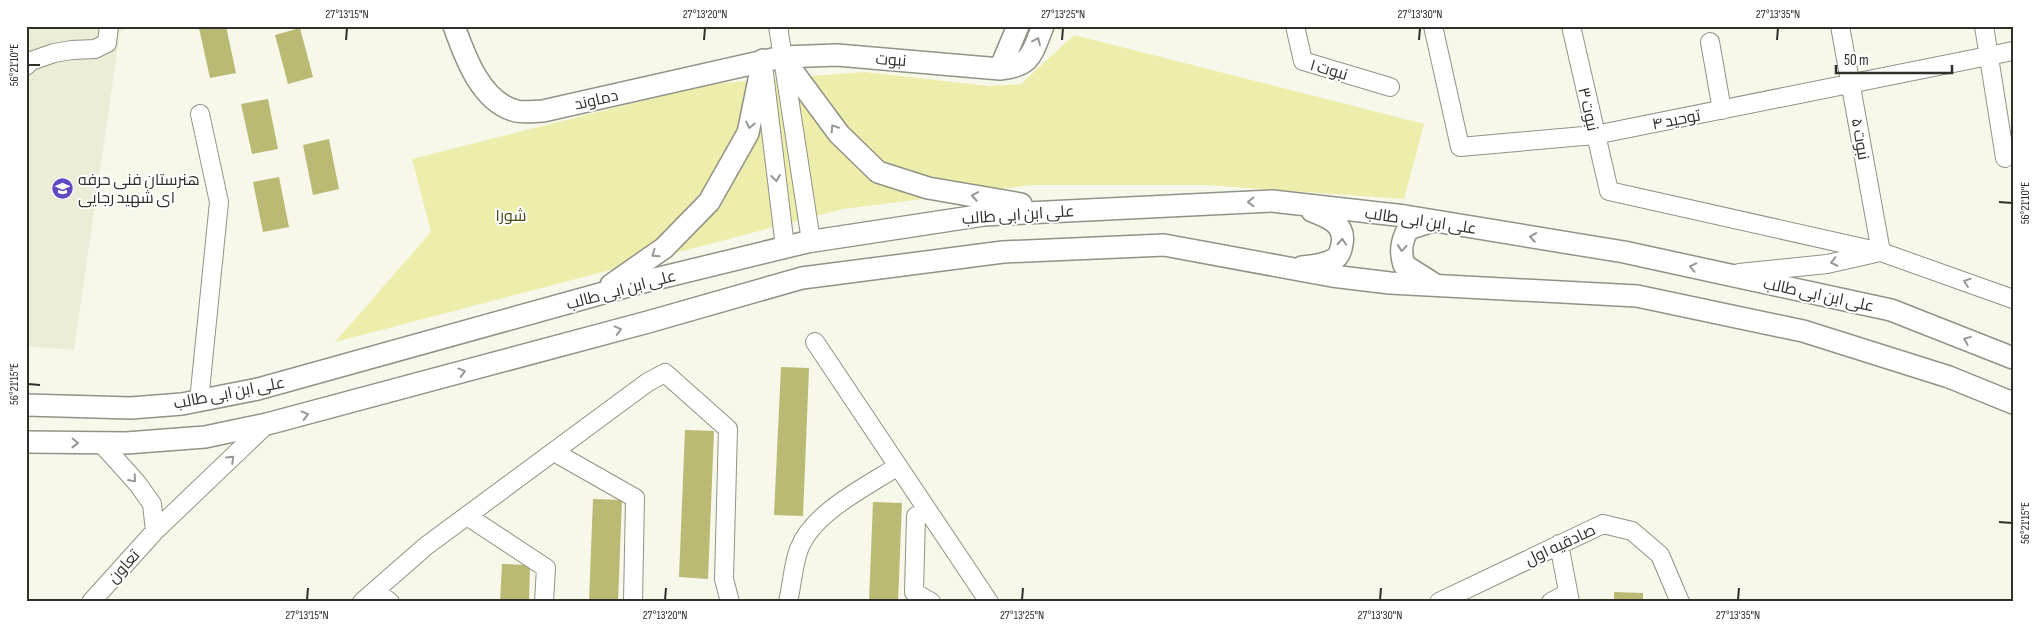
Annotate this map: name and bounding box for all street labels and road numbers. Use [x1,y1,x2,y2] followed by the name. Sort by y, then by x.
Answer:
[875,50,907,71] street label: نبوت
[1308,56,1350,85] street label: نبوت ۱
[573,86,620,115] street label: دماوند
[1573,86,1602,133] street label: نبوت ۳
[1651,106,1703,134] street label: توحید ۴
[1847,117,1873,162] street label: نبوت ۵
[961,202,1075,229] street label: علی ابن ابی طالب
[1364,204,1478,239] street label: علی ابن ابی طالب
[564,267,678,314] street label: علی ابن ابی طالب
[1762,274,1876,316] street label: علی ابن ابی طالب
[172,373,286,414] street label: علی ابن ابی طالب
[1522,521,1599,570] street label: صادقیه اول
[104,546,145,588] street label: تعاون

